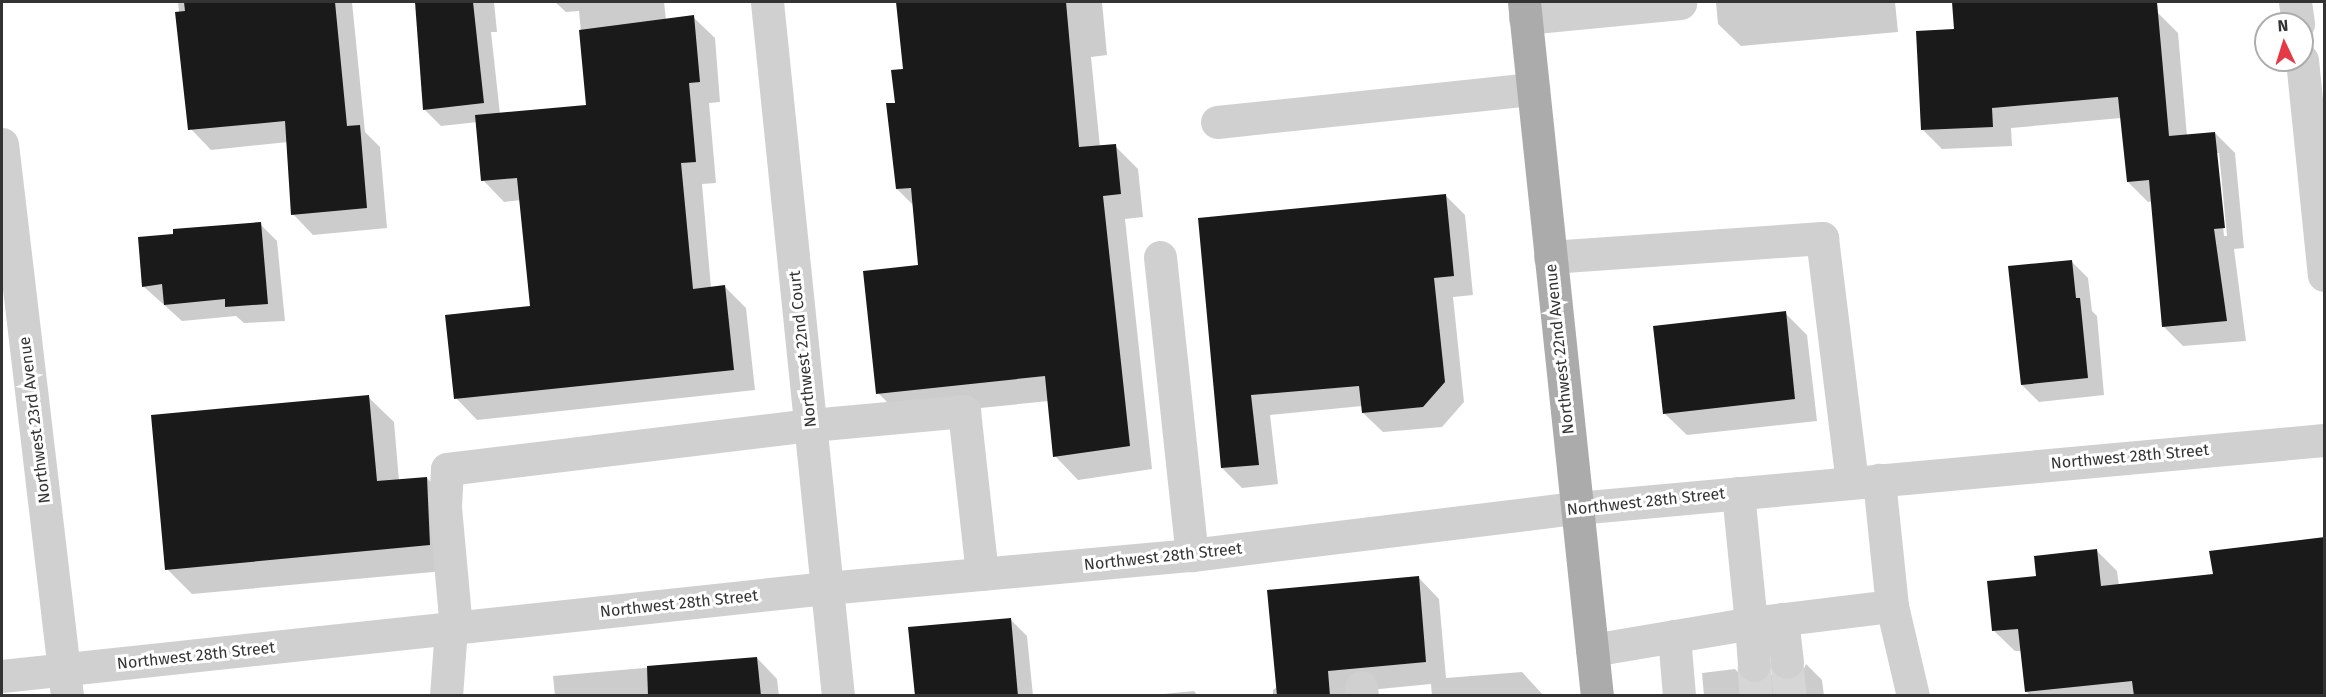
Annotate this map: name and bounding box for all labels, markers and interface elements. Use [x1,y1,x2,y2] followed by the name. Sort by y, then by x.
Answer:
[2254,12,2314,72] north arrow
[2277,16,2289,35] text: N
[1541,263,1579,435] street label: Northwest 22nd Avenue
[785,270,821,428] street label: Northwest 22nd Court
[15,336,55,504] street label: Northwest 23rd Avenue
[2050,441,2210,473] street label: Northwest 28th Street
[1566,484,1726,520] street label: Northwest 28th Street
[1083,539,1243,575] street label: Northwest 28th Street
[599,586,759,622] street label: Northwest 28th Street
[116,638,276,674] street label: Northwest 28th Street

